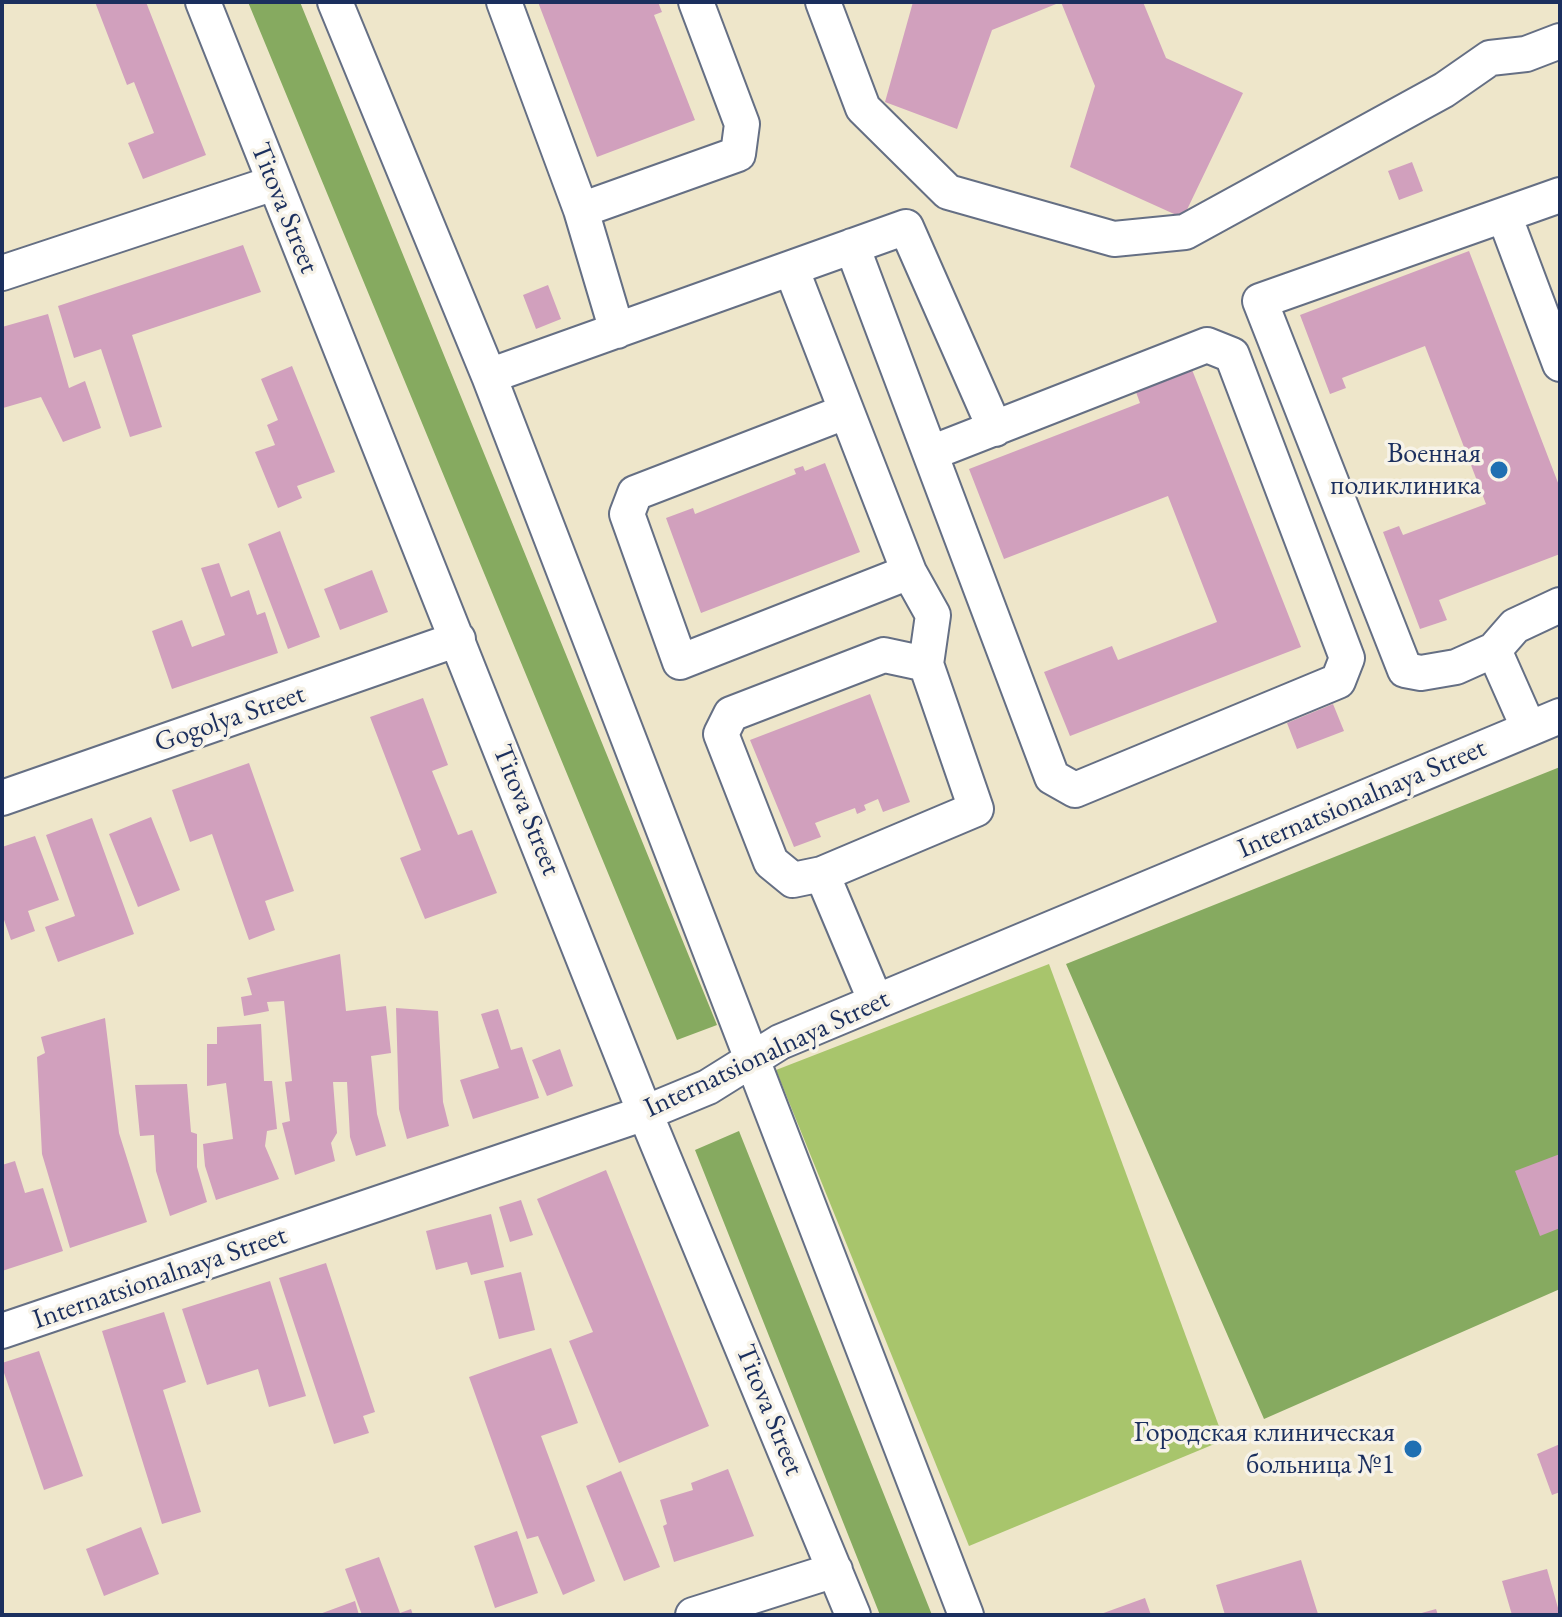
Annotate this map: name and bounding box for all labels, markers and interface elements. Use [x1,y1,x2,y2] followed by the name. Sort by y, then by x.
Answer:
[243,138,325,278] street label: Titova Street
[1330,437,1481,503] place label: Военная поликлиника
[1488,459,1510,481] marker: Военная поликлиника
[150,678,310,760] street label: Gogolya Street
[1233,731,1491,867] street label: Internatsionalnaya Street
[485,740,567,880] street label: Titova Street
[639,982,895,1126] street label: Internatsionalnaya Street
[29,1219,291,1337] street label: Internatsionalnaya Street
[728,1340,810,1480] street label: Titova Street
[1134,1416,1395,1482] place label: Городская клиническая больница №1
[1402,1438,1424,1460] marker: Городская клиническая больница №1

